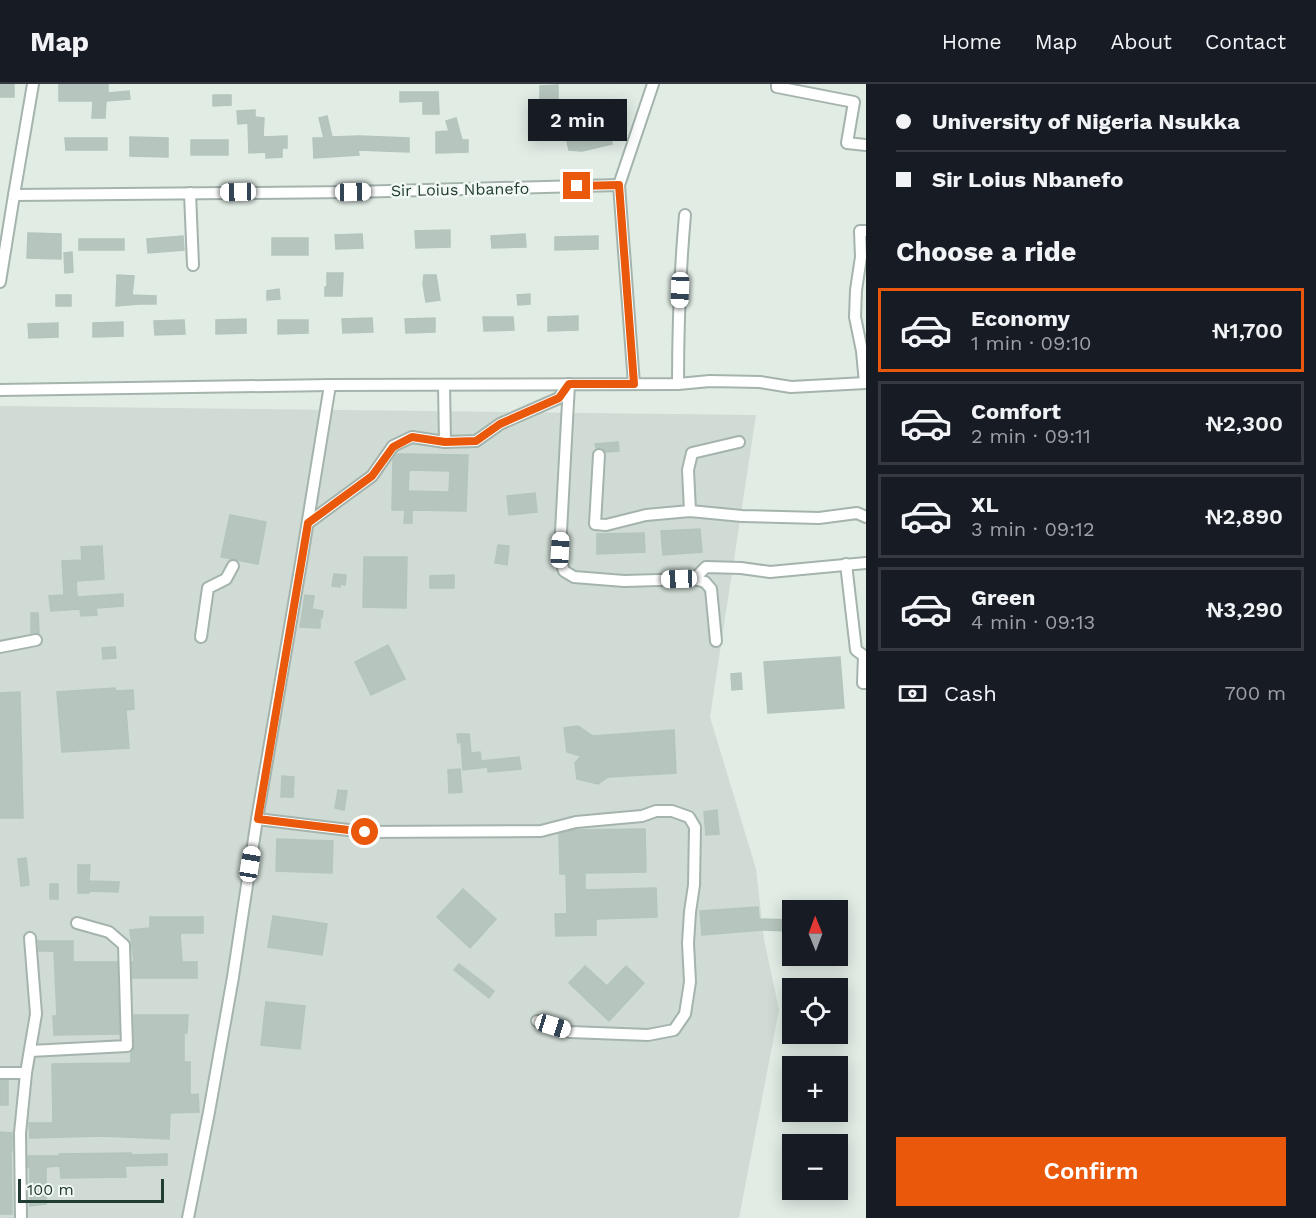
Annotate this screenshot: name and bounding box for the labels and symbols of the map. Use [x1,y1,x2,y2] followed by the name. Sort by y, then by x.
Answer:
[528,99,626,141] callout: 2 min
[563,172,590,199] route end
[391,179,529,200] street label: Sir Loius Nbanefo
[220,183,256,201] car
[335,183,371,201] car
[670,272,690,308] car
[550,532,570,568] car
[661,569,697,589] car
[351,818,378,845] route start
[238,845,262,883] car
[782,900,848,966] north arrow
[533,1012,573,1040] car
[18,1176,164,1204] scale bar

